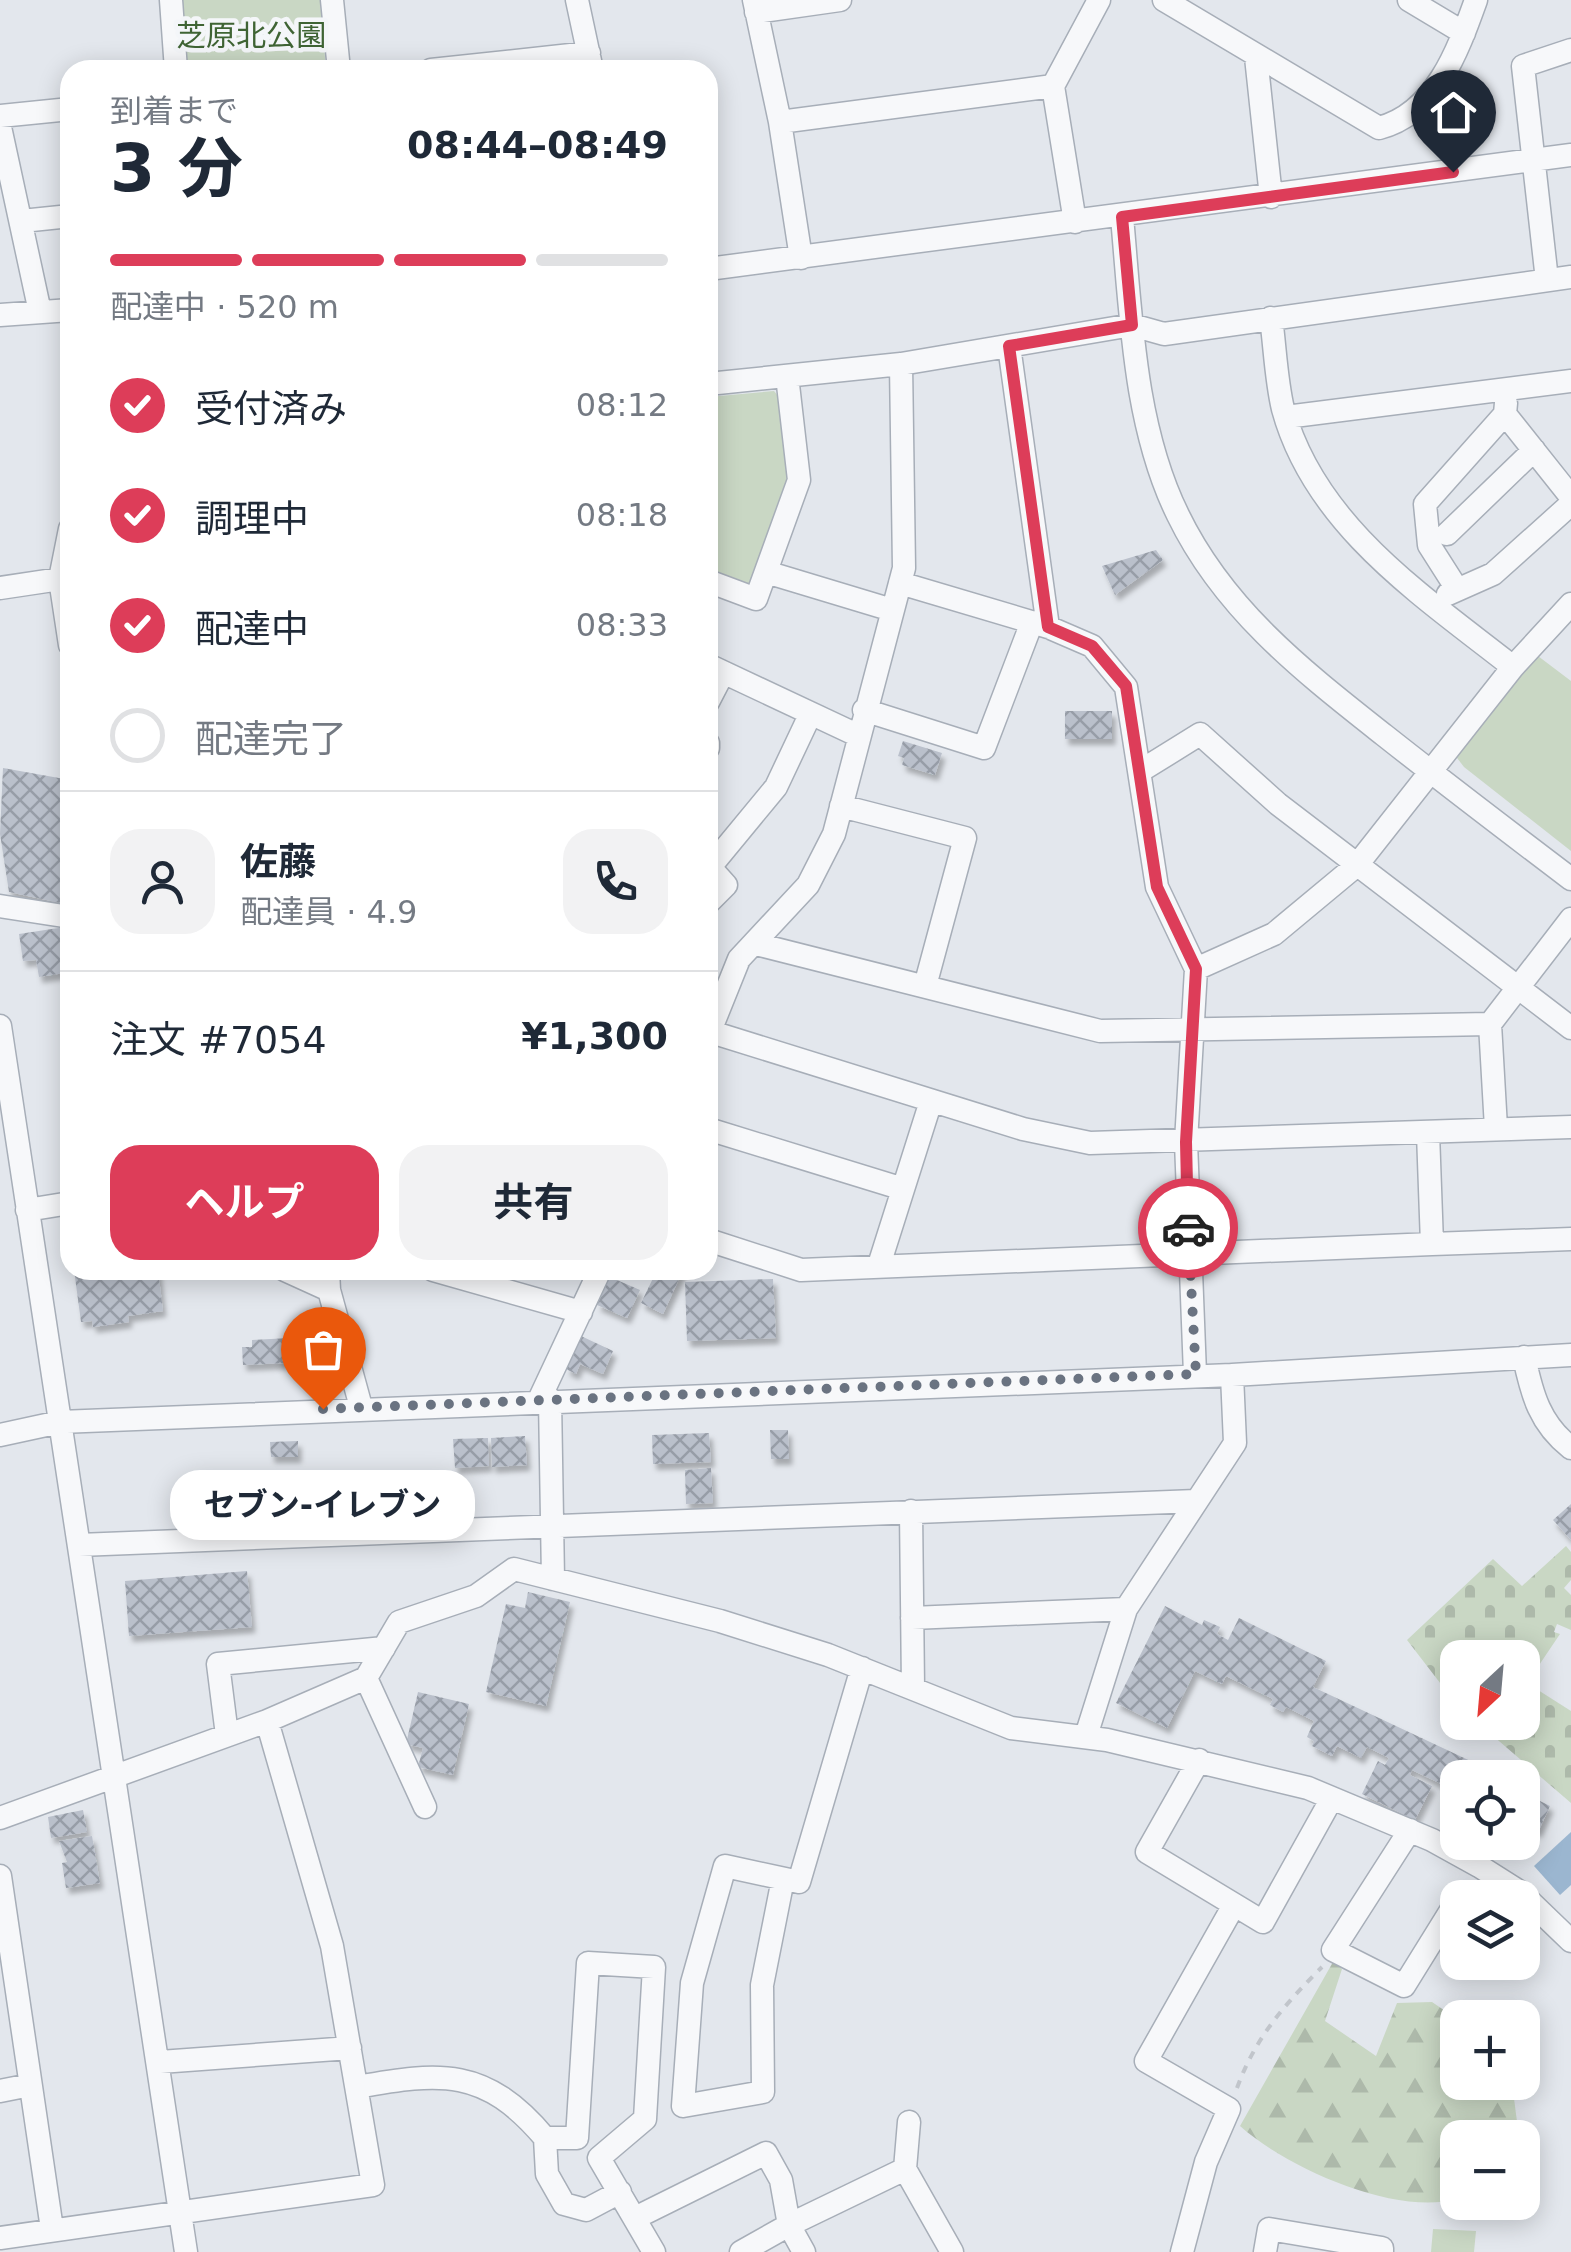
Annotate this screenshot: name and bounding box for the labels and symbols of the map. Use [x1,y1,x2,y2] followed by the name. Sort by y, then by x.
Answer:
[176,18,326,53] park label: 芝原北公園
[1411,70,1496,173] pin
[1138,1178,1238,1278] courier
[281,1307,366,1410] pin
[170,1469,476,1539] callout: セブン-イレブン
[1440,1640,1540,1740] north arrow

